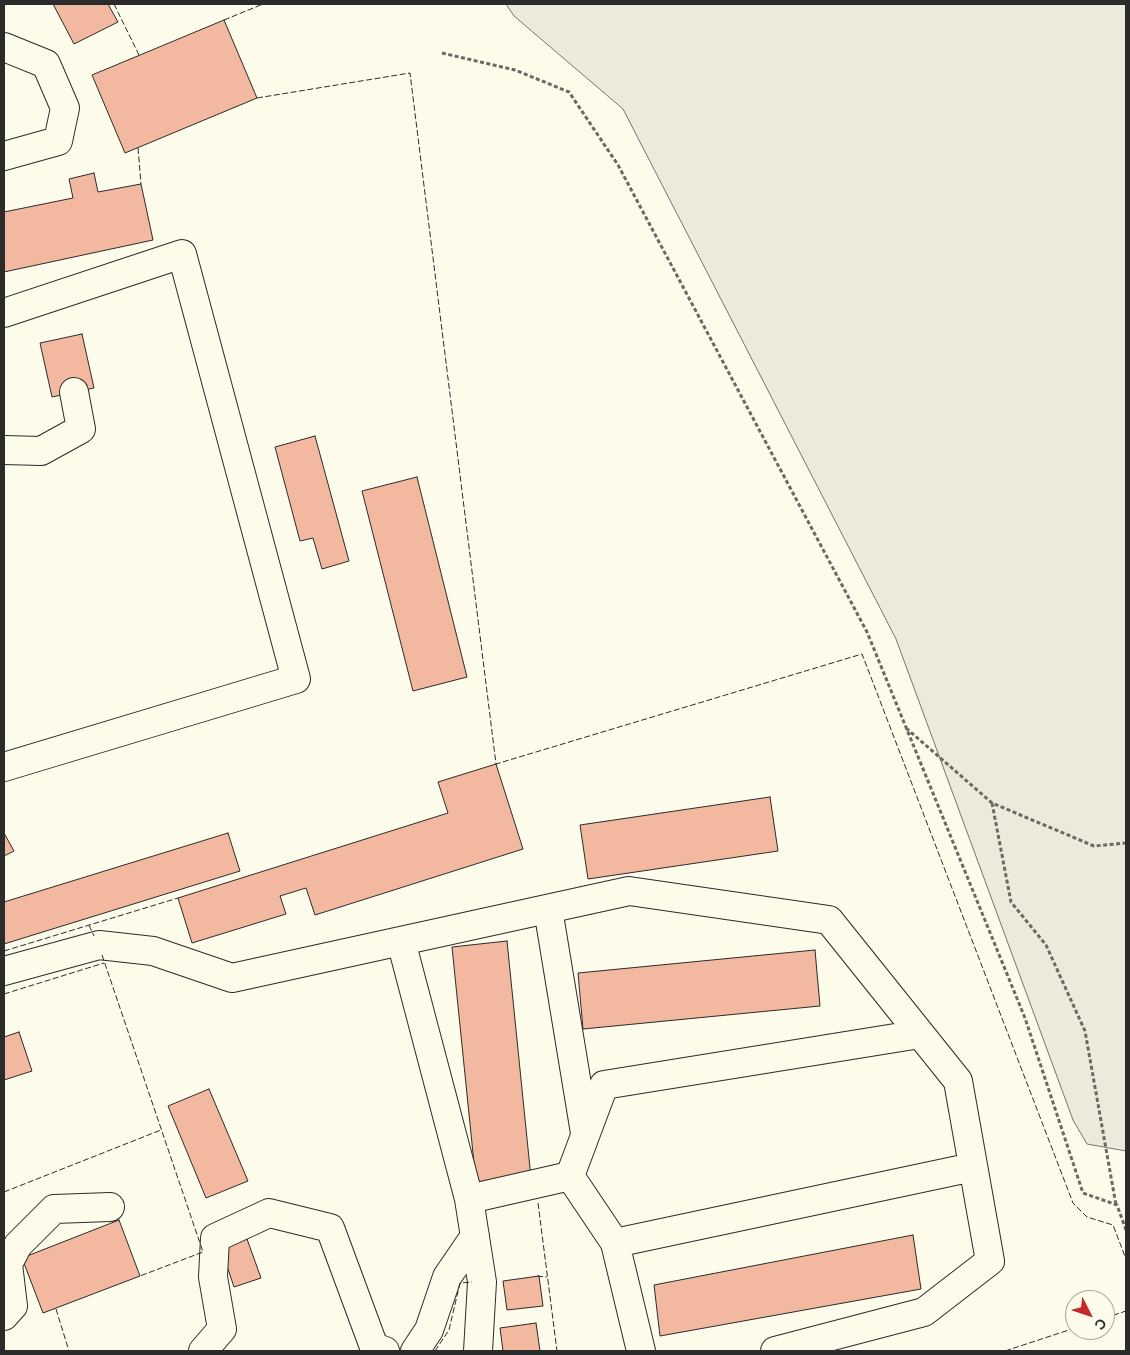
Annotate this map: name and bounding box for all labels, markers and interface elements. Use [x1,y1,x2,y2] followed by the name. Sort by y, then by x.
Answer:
[1065,1290,1115,1340] north arrow
[1091,1315,1110,1333] text: С

